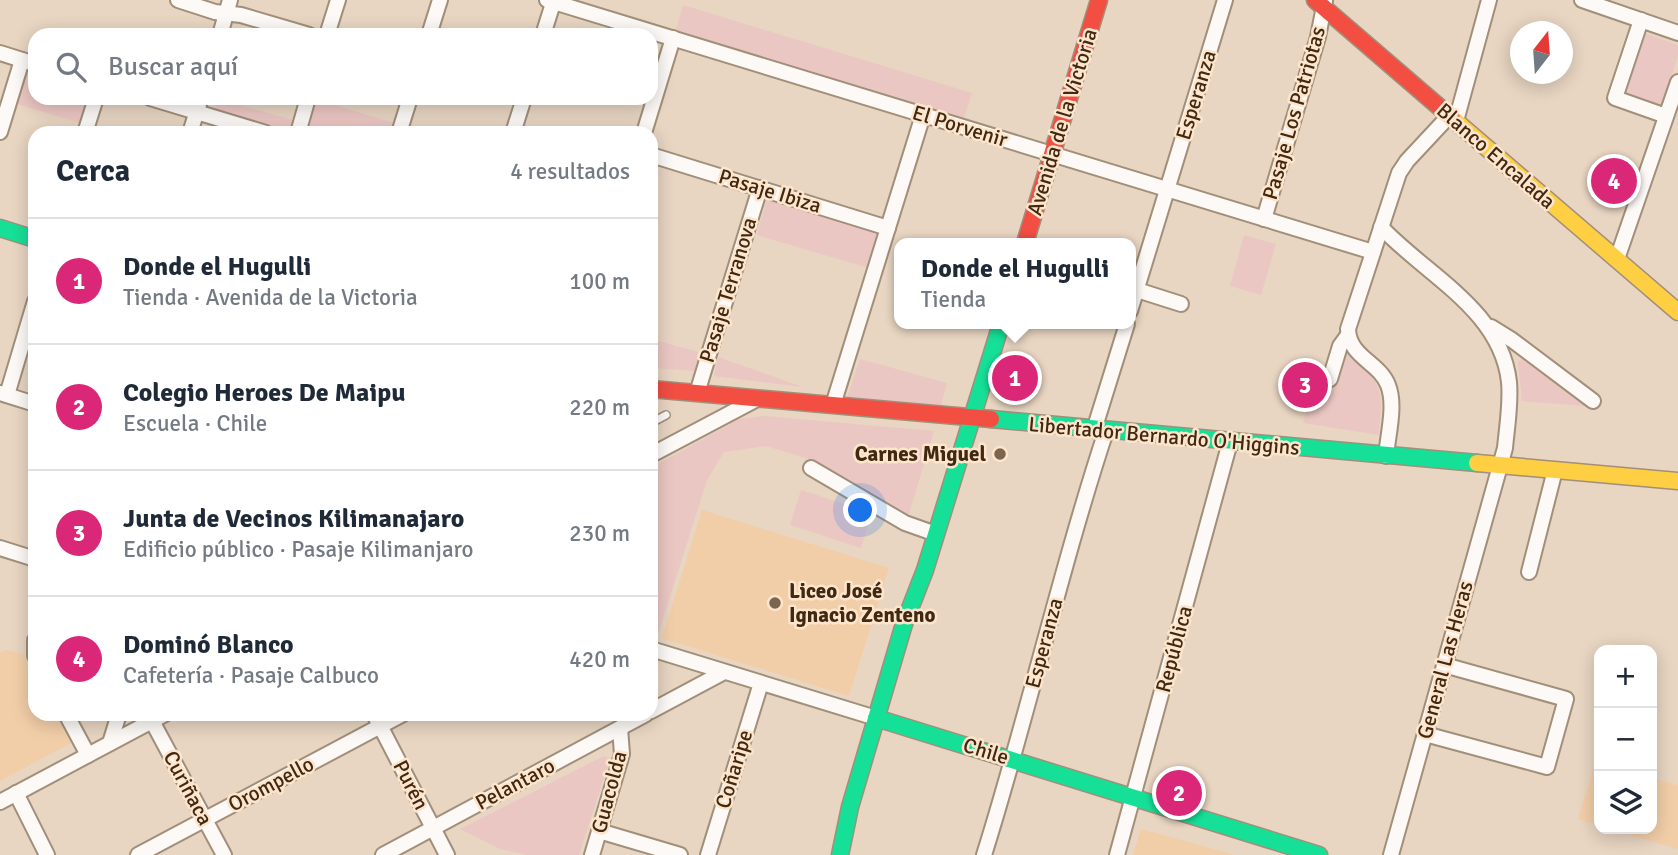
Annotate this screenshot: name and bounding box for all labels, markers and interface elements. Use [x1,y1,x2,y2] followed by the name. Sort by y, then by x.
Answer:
[1510,21,1573,84] north arrow
[1257,23,1331,203] street label: Pasaje Los Patriotas
[1021,26,1103,218] street label: Avenida de la Victoria
[28,28,658,105] search box
[1170,47,1222,143] street label: Esperanza
[52,48,90,86] icon: search
[108,51,238,83] text: Buscar aquí
[1431,97,1561,215] street label: Blanco Encalada
[909,99,1011,153] street label: El Porvenir
[56,153,130,190] text: Cerca
[1591,155,1637,207] pin: 4
[510,157,630,186] text: 4 resultados
[716,163,824,219] street label: Pasaje Ibiza
[694,214,762,366] street label: Pasaje Terranova
[894,238,1136,329] popup
[123,251,311,283] text: Donde el Hugulli
[921,253,1109,285] text: Donde el Hugulli
[73,267,85,296] text: 1
[569,267,630,296] text: 100 m
[123,283,418,312] text: Tienda · Avenida de la Victoria
[921,285,986,314] text: Tienda
[992,352,1038,404] pin: 1
[1282,359,1328,411] pin: 3
[123,377,406,409] text: Colegio Heroes De Maipu
[73,393,85,422] text: 2
[569,393,630,422] text: 220 m
[123,409,267,438] text: Escuela · Chile
[1027,411,1301,461] street label: Libertador Bernardo O'Higgins
[855,441,986,467] place label: Carnes Miguel
[992,446,1008,462] marker: Carnes Miguel
[843,493,877,527] your location
[123,503,464,535] text: Junta de Vecinos Kilimanajaro
[73,519,85,548] text: 3
[569,519,630,548] text: 230 m
[123,535,474,564] text: Edificio público · Pasaje Kilimanjaro
[789,578,935,628] place label: Liceo José Ignacio Zenteno
[1411,578,1479,742] street label: General Las Heras
[767,595,783,611] marker: Liceo José Ignacio Zenteno
[1019,595,1069,691] street label: Esperanza
[1150,603,1198,695] street label: República
[123,629,294,661] text: Dominó Blanco
[73,645,85,674] text: 4
[569,645,630,674] text: 420 m
[1594,645,1657,834] map controls
[1594,645,1657,708] button: +
[123,661,379,690] text: Cafetería · Pasaje Calbuco
[1594,708,1657,771] button: −
[710,726,758,812] street label: Coñaripe
[960,732,1012,770] street label: Chile
[158,746,218,830] street label: Curiñaca
[586,748,632,836] street label: Guacolda
[224,751,318,817] street label: Orompello
[471,752,559,816] street label: Pelantaro
[388,756,434,814] street label: Purén
[1156,767,1202,819] pin: 2
[1594,771,1657,834] button: layers

